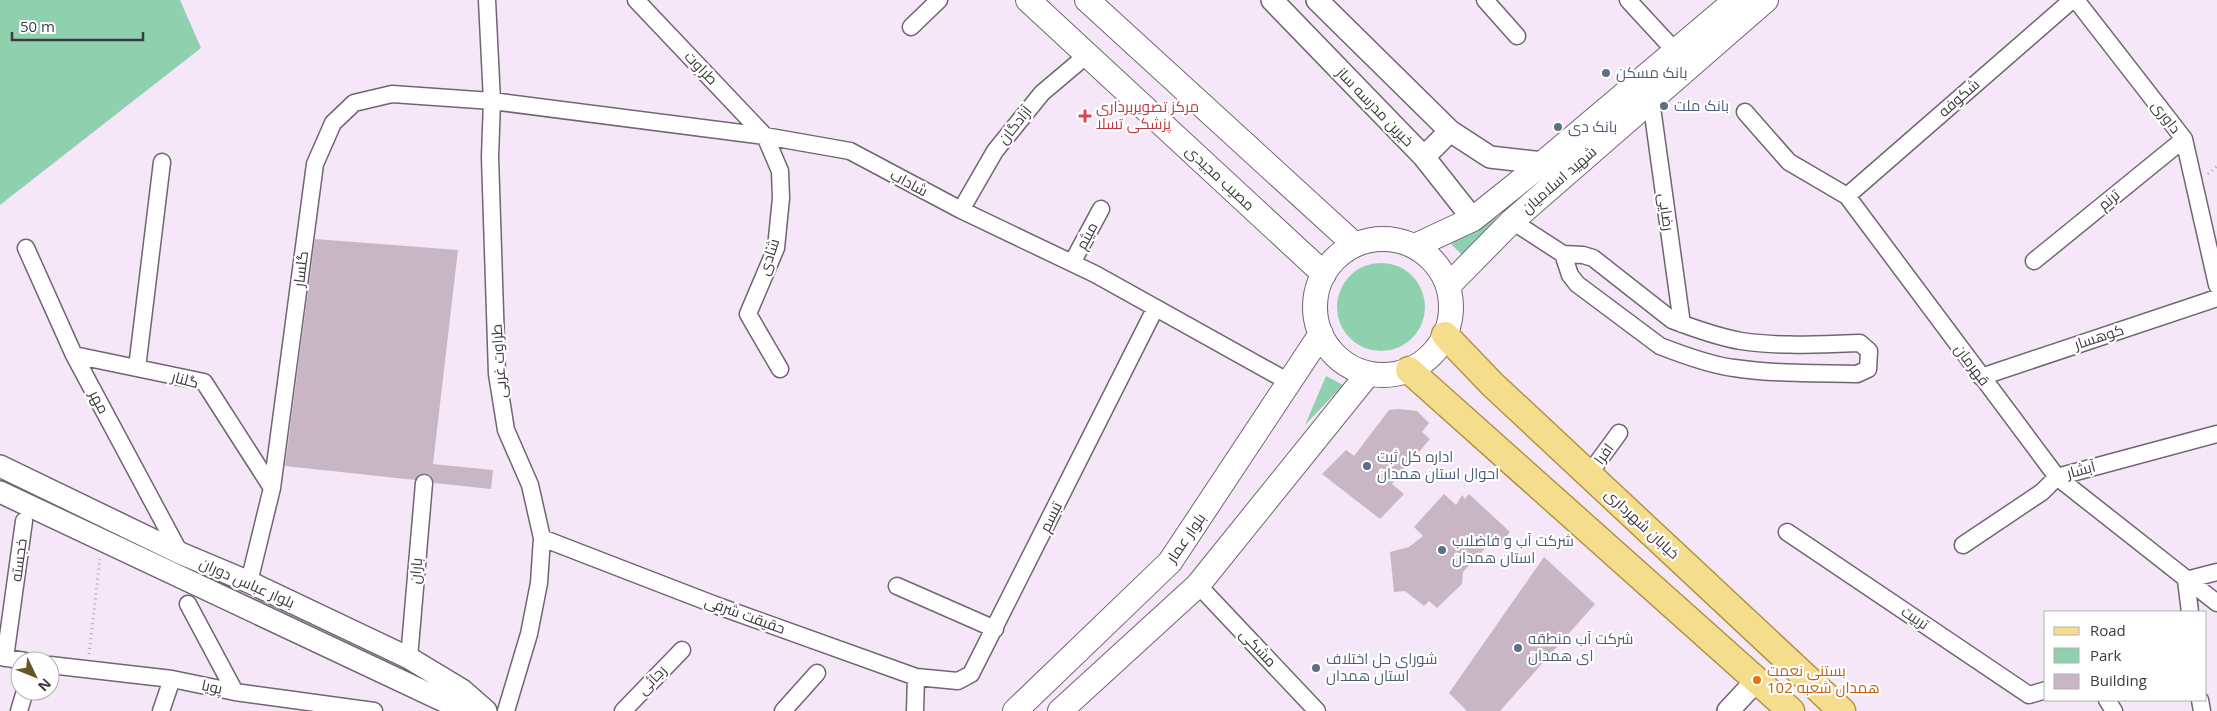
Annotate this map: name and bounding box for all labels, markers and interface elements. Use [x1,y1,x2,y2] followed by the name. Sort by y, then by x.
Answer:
[12,10,144,42] scale bar
[20,16,55,36] text: 50 m
[681,46,723,89] street label: طراوت
[1331,62,1419,151] street label: خیرین مدرسه ساز
[1616,62,1687,83] place label: بانک مسکن
[1600,67,1612,79] marker: بانک مسکن
[1933,74,1983,121] street label: شکوفه
[1674,95,1729,115] place label: بانک ملت
[1096,96,1199,134] place label: مرکز تصویربرداری پزشکی تسلا
[2147,96,2186,138] street label: داوری
[1658,100,1670,112] marker: بانک ملت
[993,101,1037,148] street label: آزادگان
[1078,109,1092,123] marker: مرکز تصویربرداری پزشکی تسلا
[1568,116,1617,137] place label: بانک دی
[1552,121,1564,133] marker: بانک دی
[1181,140,1260,215] street label: مصیب مجیدی
[1516,141,1601,218] street label: شهید اسلامیان
[887,164,932,200] street label: شاداب
[2093,184,2124,215] street label: ترنم
[1653,192,1680,232] street label: رضایی
[1071,218,1102,253] street label: میثم
[753,236,784,278] street label: شادی
[288,250,312,289] street label: گلسار
[2070,319,2126,354] street label: کوهسار
[485,323,512,399] street label: طراوت غربی
[1950,339,1995,390] street label: قهرمان
[168,366,201,392] street label: گلنار
[84,385,114,417] street label: مهر
[1589,439,1618,468] street label: افرا
[1377,446,1499,484] place label: اداره کل ثبت احوال استان همدان
[2063,456,2097,483] street label: آبشار
[1361,460,1373,472] marker: اداره کل ثبت احوال استان همدان
[1600,484,1684,564] street label: خیابان شهرداری
[1034,498,1067,535] street label: تبسم
[1160,509,1210,567] street label: بلوار عمار
[1452,530,1574,568] place label: شرکت آب و فاضلاب استان همدان
[5,537,31,583] street label: خجسته
[1436,544,1448,556] marker: شرکت آب و فاضلاب استان همدان
[196,552,298,613] street label: بلوار عباس دوران
[404,557,427,585] street label: باران
[702,590,788,639] street label: حقیقت شرفی
[1898,601,1933,634] street label: تربیت
[2044,611,2207,701] legend
[2090,620,2126,640] text: Road
[1235,624,1282,672] street label: مشکی
[1528,628,1634,666] place label: شرکت آب منطقه ای همدان
[1512,642,1524,654] marker: شرکت آب منطقه ای همدان
[2090,645,2121,665] text: Park
[1326,648,1437,686] place label: شوراى حل اختلاف استان همدان
[10,651,60,701] north arrow
[632,660,671,699] street label: رجائی
[1767,660,1880,698] place label: بستنی نعمت همدان شعبه 102
[1310,662,1322,674] marker: شوراى حل اختلاف استان همدان
[2090,670,2147,690] text: Building
[200,674,225,699] street label: پویا
[1751,674,1763,686] marker: بستنی نعمت همدان شعبه 102
[34,675,56,696] text: N

